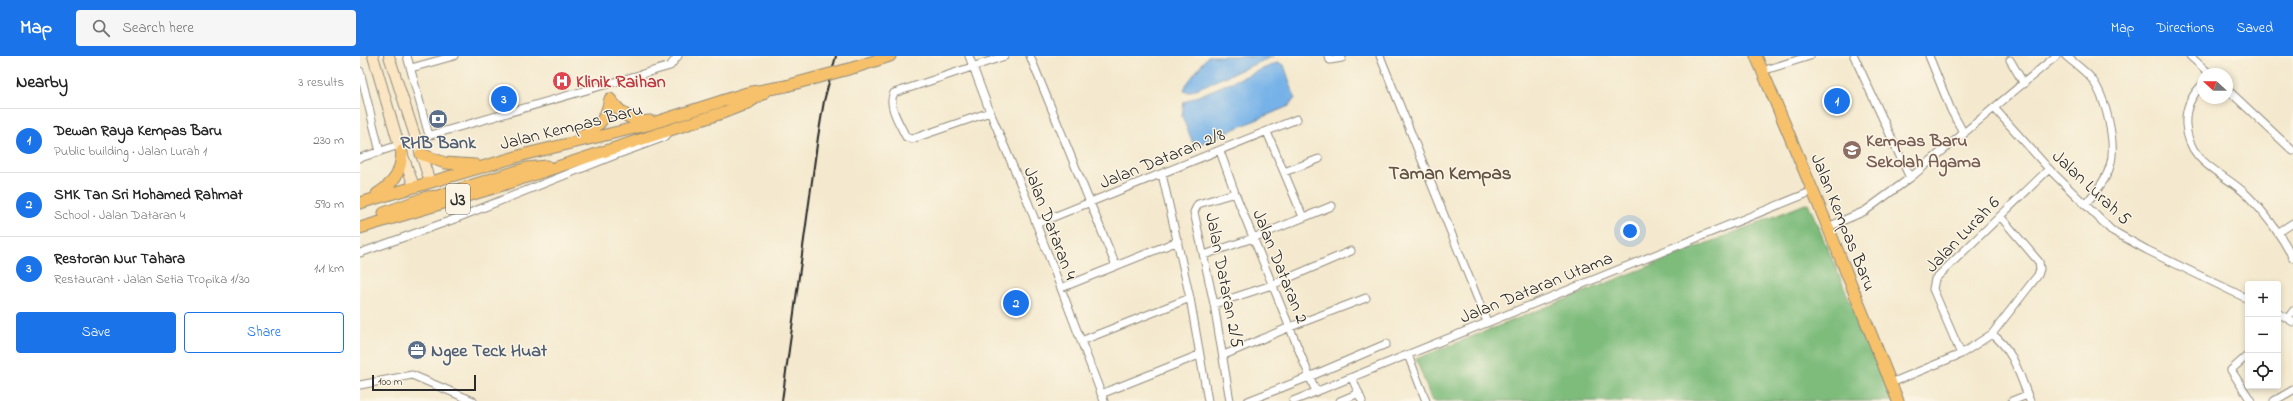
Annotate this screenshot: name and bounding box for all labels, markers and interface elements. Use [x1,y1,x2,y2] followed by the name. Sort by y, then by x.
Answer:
[76,10,356,46] search box
[20,15,52,42] text: Map
[90,17,112,39] icon: search
[122,17,194,39] text: Search here
[2111,18,2134,39] text: Map
[2156,18,2214,39] text: Directions
[2236,18,2273,39] text: Saved
[2197,68,2233,104] north arrow
[16,70,68,95] text: Nearby
[551,70,573,92] hospital icon: Klinik Raihan
[576,70,666,96] place label: Klinik Raihan
[298,73,344,92] text: 3 results
[491,84,517,114] pin: 3
[1824,86,1850,116] pin: 1
[497,98,646,158] street label: Jalan Kempas Baru
[427,108,449,130] bank icon: RHB Bank
[54,120,222,142] text: Dewan Raya Kempas Baru
[1096,123,1230,197] street label: Jalan Dataran 2/8
[1866,129,1981,177] place label: Kempas Baru Sekolah Agama
[27,131,31,150] text: 1
[313,131,344,150] text: 230 m
[400,131,477,157] place label: RHB Bank
[1841,139,1863,161] school or university icon: Kempas Baru Sekolah Agama
[54,142,207,161] text: Public building · Jalan Lurah 1
[2045,145,2136,232] street label: Jalan Lurah 5
[1803,150,1882,295] street label: Jalan Kempas Baru
[1388,161,1512,188] district label: Taman Kempas
[1016,163,1083,285] street label: Jalan Dataran 4
[54,184,243,206] text: SMK Tan Sri Mohamed Rahmat
[446,184,470,214] road number: J3
[1920,191,2007,280] street label: Jalan Lurah 6
[26,195,32,214] text: 2
[314,195,344,214] text: 590 m
[54,206,185,225] text: School · Jalan Dataran 4
[1244,206,1314,328] street label: Jalan Dataran 2
[1197,211,1249,350] street label: Jalan Dataran 2/5
[1620,221,1640,241] your location
[1456,246,1617,331] street label: Jalan Dataran Utama
[54,248,185,270] text: Restoran Nur Tahara
[26,259,32,278] text: 3
[314,259,344,278] text: 1.1 km
[54,270,250,289] text: Restaurant · Jalan Setia Tropika 1/30
[2245,281,2281,389] map controls
[2245,281,2281,317] button: +
[1003,288,1029,318] pin: 2
[16,312,176,353] button: Save
[184,312,344,353] button: Share
[2245,317,2281,353] button: −
[406,339,428,361] office icon: Ngee Teck Huat
[431,339,548,366] place label: Ngee Teck Huat
[2245,353,2281,389] button: locate
[372,373,476,392] scale bar
[378,374,402,390] text: 100 m

